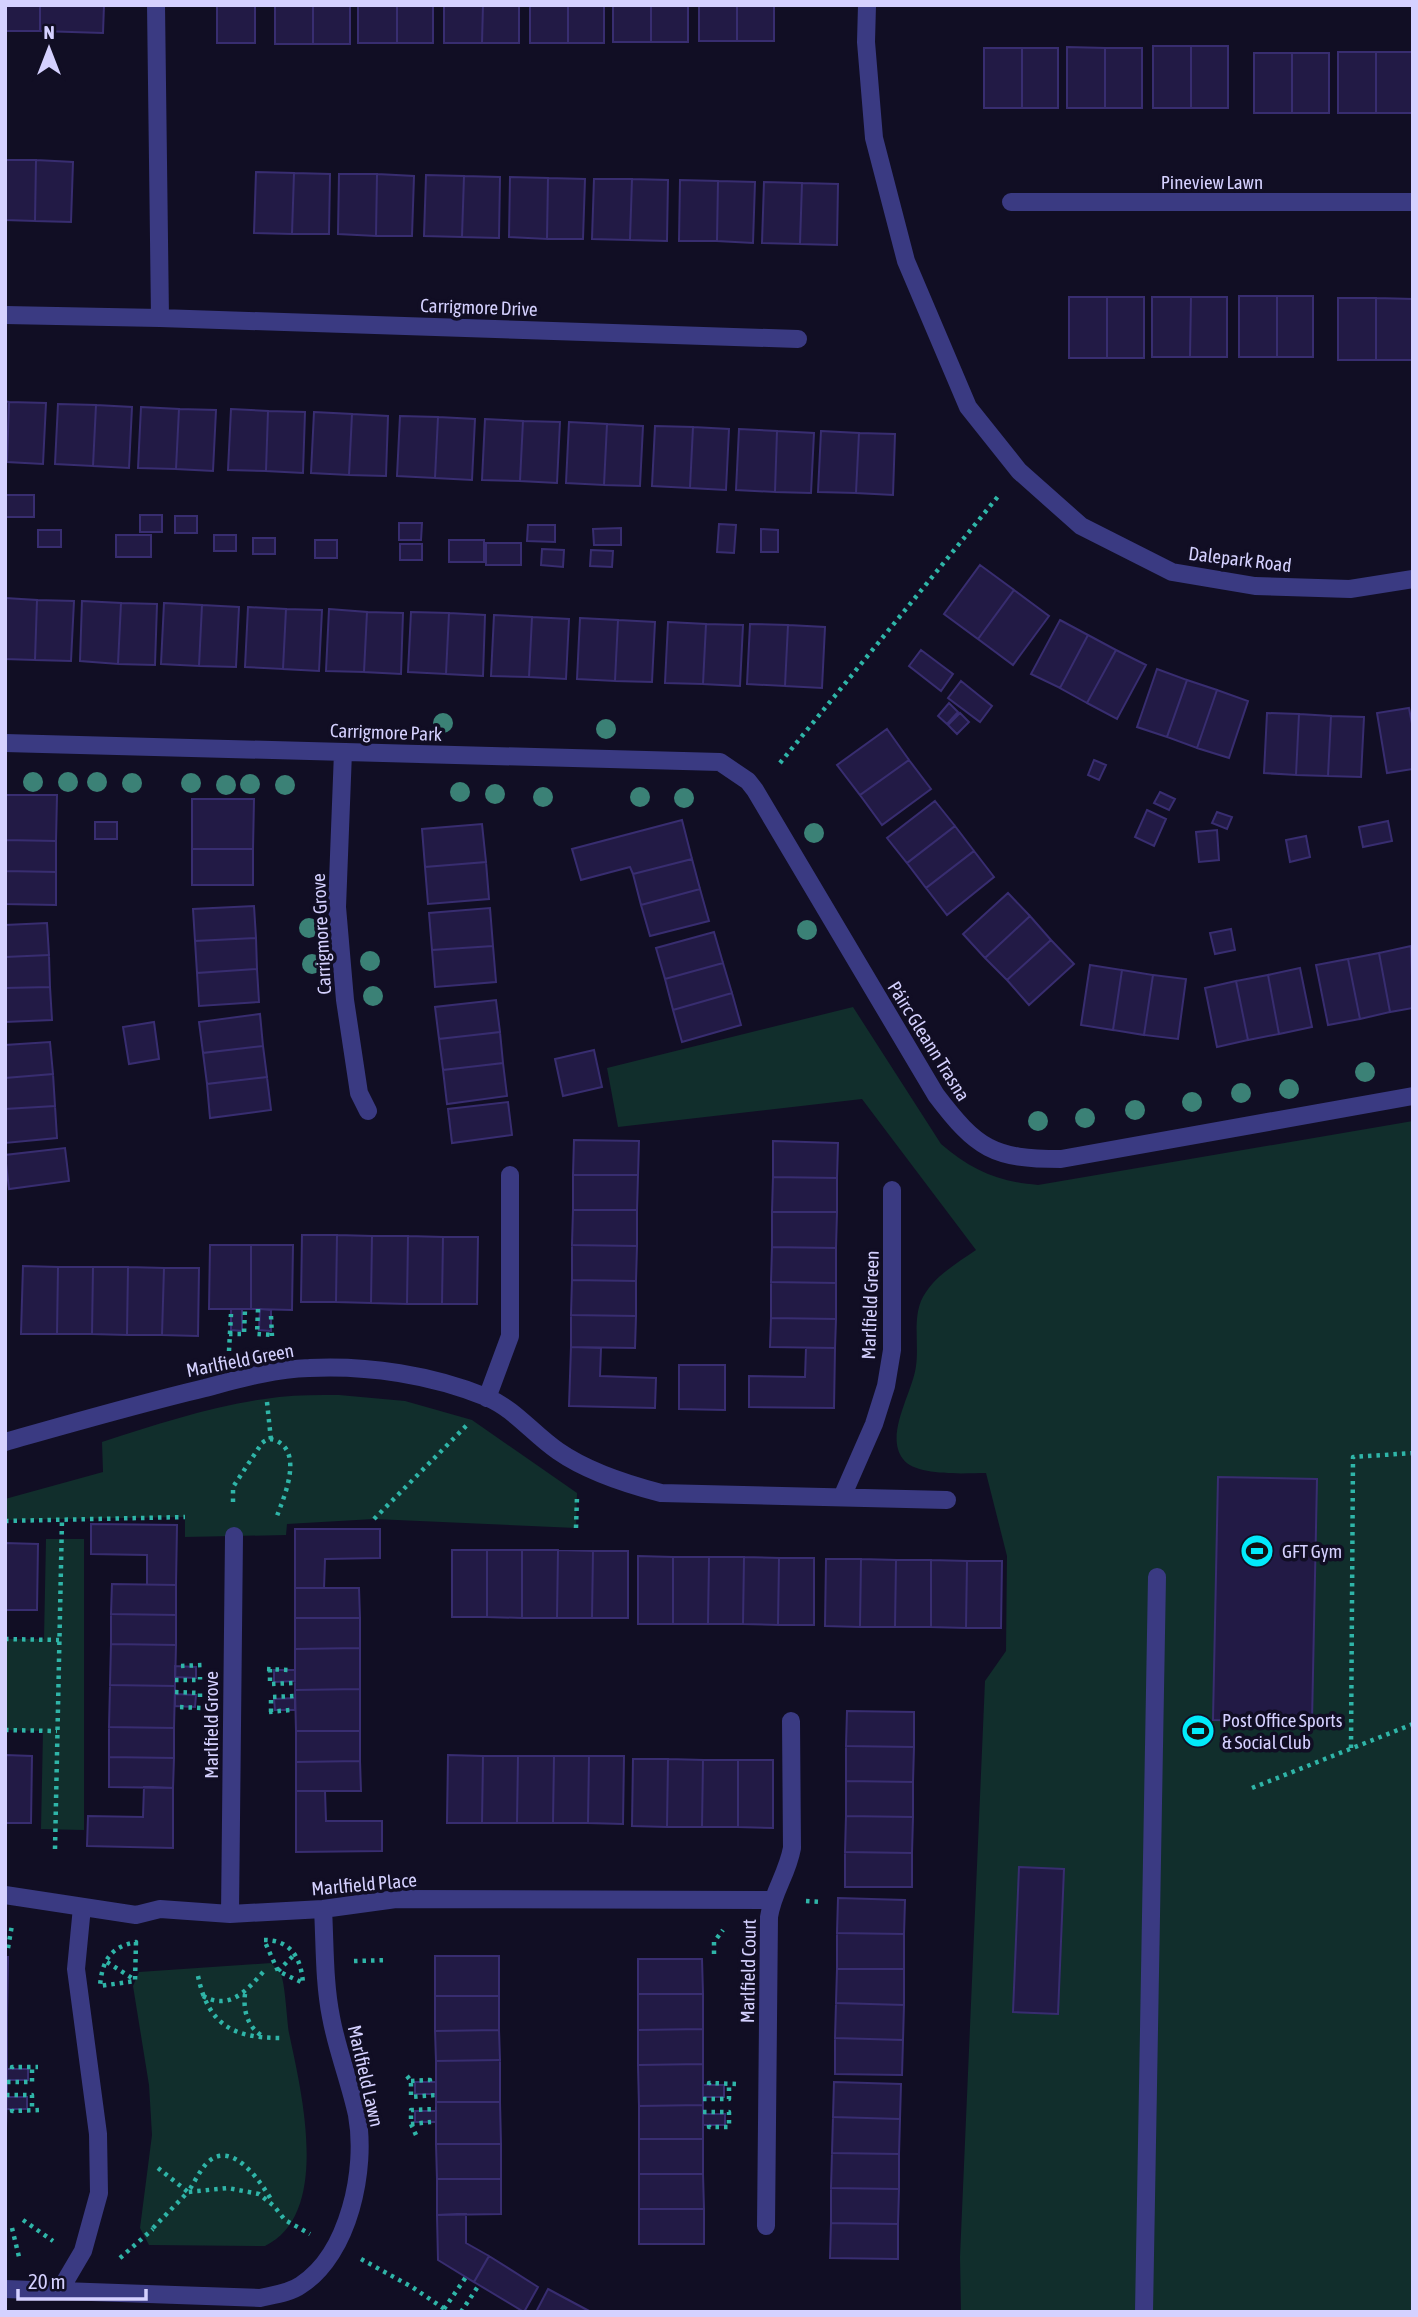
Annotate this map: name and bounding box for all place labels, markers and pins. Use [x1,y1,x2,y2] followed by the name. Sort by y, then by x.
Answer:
[1238,1532,1276,1570] sports icon: GFT Gym
[1282,1540,1342,1562] place label: GFT Gym
[1222,1709,1343,1753] place label: Post Office Sports & Social Club
[1179,1712,1217,1750] sports icon: Post Office Sports & Social Club

